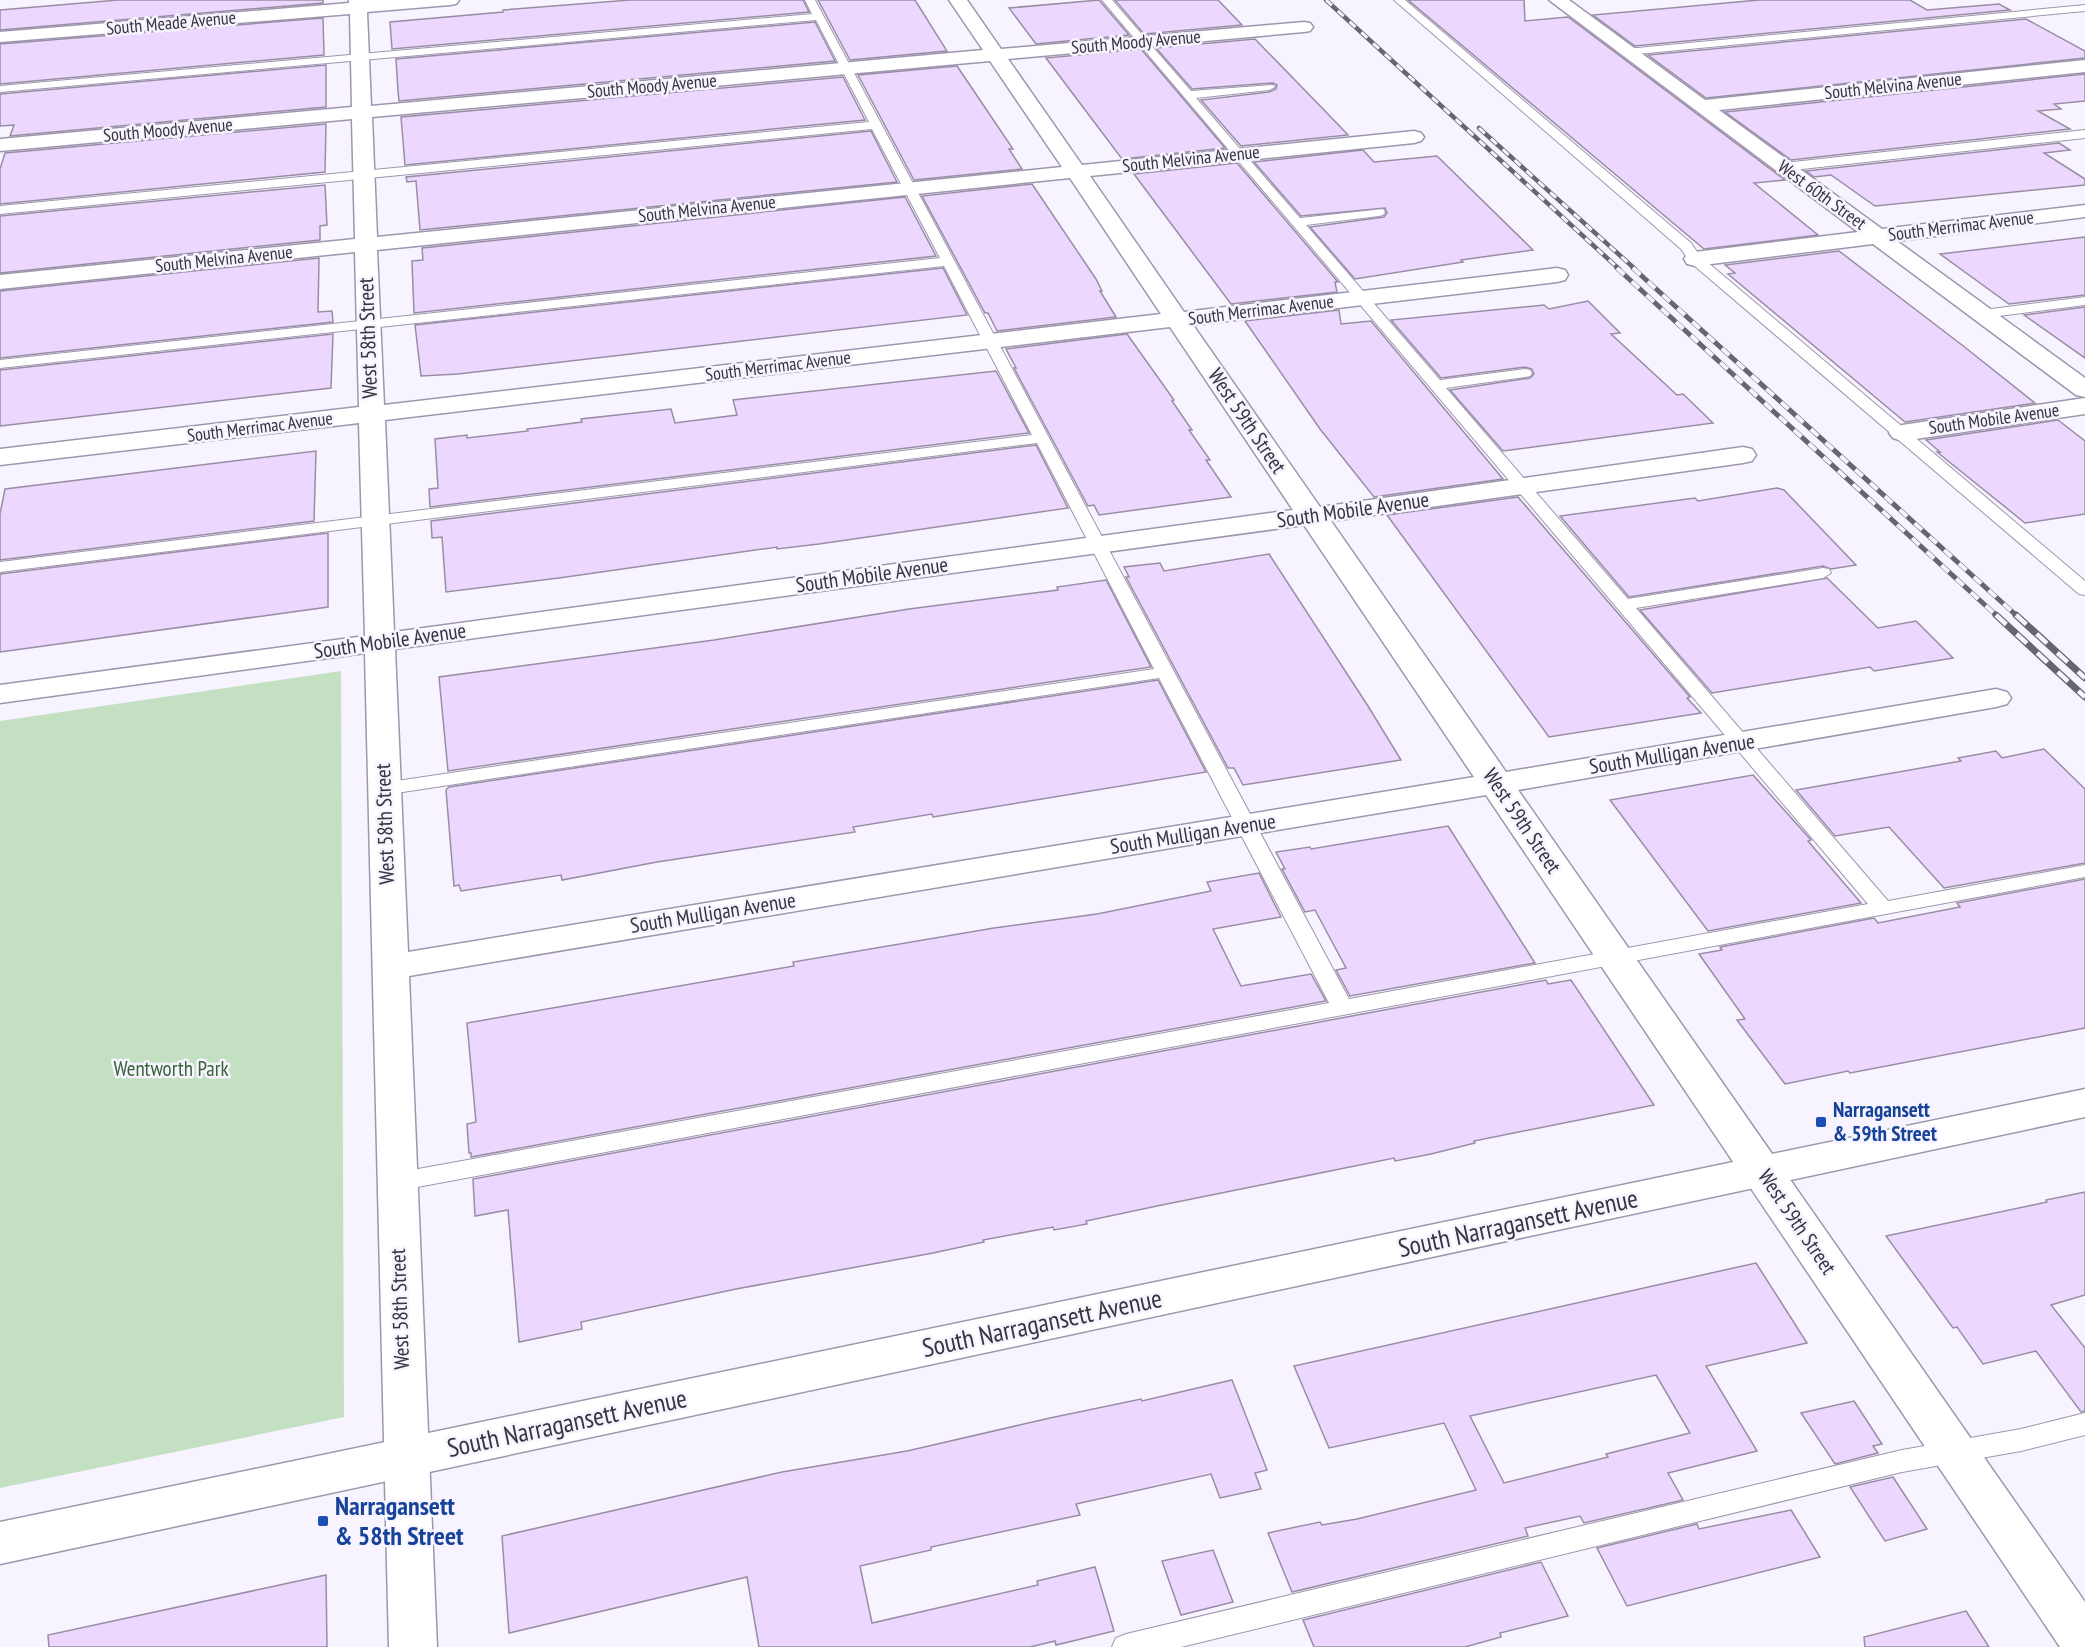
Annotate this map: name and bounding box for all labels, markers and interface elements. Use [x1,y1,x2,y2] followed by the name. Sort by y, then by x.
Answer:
[105,5,237,40] street label: South Meade Avenue
[1070,24,1202,59] street label: South Moody Avenue
[1823,67,1963,104] street label: South Melvina Avenue
[586,68,718,103] street label: South Moody Avenue
[102,112,234,147] street label: South Moody Avenue
[1121,140,1261,177] street label: South Melvina Avenue
[1774,155,1871,234] street label: West 60th Street
[637,190,777,227] street label: South Melvina Avenue
[1887,205,2035,246] street label: South Merrimac Avenue
[154,240,294,277] street label: South Melvina Avenue
[352,277,383,399] street label: West 58th Street
[1187,289,1335,330] street label: South Merrimac Avenue
[704,345,852,386] street label: South Merrimac Avenue
[1202,363,1293,479] street label: West 59th Street
[1927,398,2061,439] street label: South Mobile Avenue
[186,406,334,447] street label: South Merrimac Avenue
[1275,485,1431,534] street label: South Mobile Avenue
[794,550,950,599] street label: South Mobile Avenue
[312,616,468,665] street label: South Mobile Avenue
[1587,727,1757,780] street label: South Mulligan Avenue
[369,763,400,885] street label: West 58th Street
[1477,763,1568,879] street label: West 59th Street
[1108,807,1278,860] street label: South Mulligan Avenue
[628,886,798,939] street label: South Mulligan Avenue
[113,1055,229,1082] park label: Wentworth Park
[1833,1096,1937,1147] place label: Narragansett & 59th Street
[1814,1115,1828,1129] marker: Narragansett & 59th Street
[1752,1164,1843,1280] street label: West 59th Street
[1395,1181,1641,1264] street label: South Narragansett Avenue
[384,1248,415,1370] street label: West 58th Street
[919,1281,1165,1364] street label: South Narragansett Avenue
[444,1381,690,1464] street label: South Narragansett Avenue
[335,1489,464,1552] place label: Narragansett & 58th Street
[316,1514,330,1528] marker: Narragansett & 58th Street

